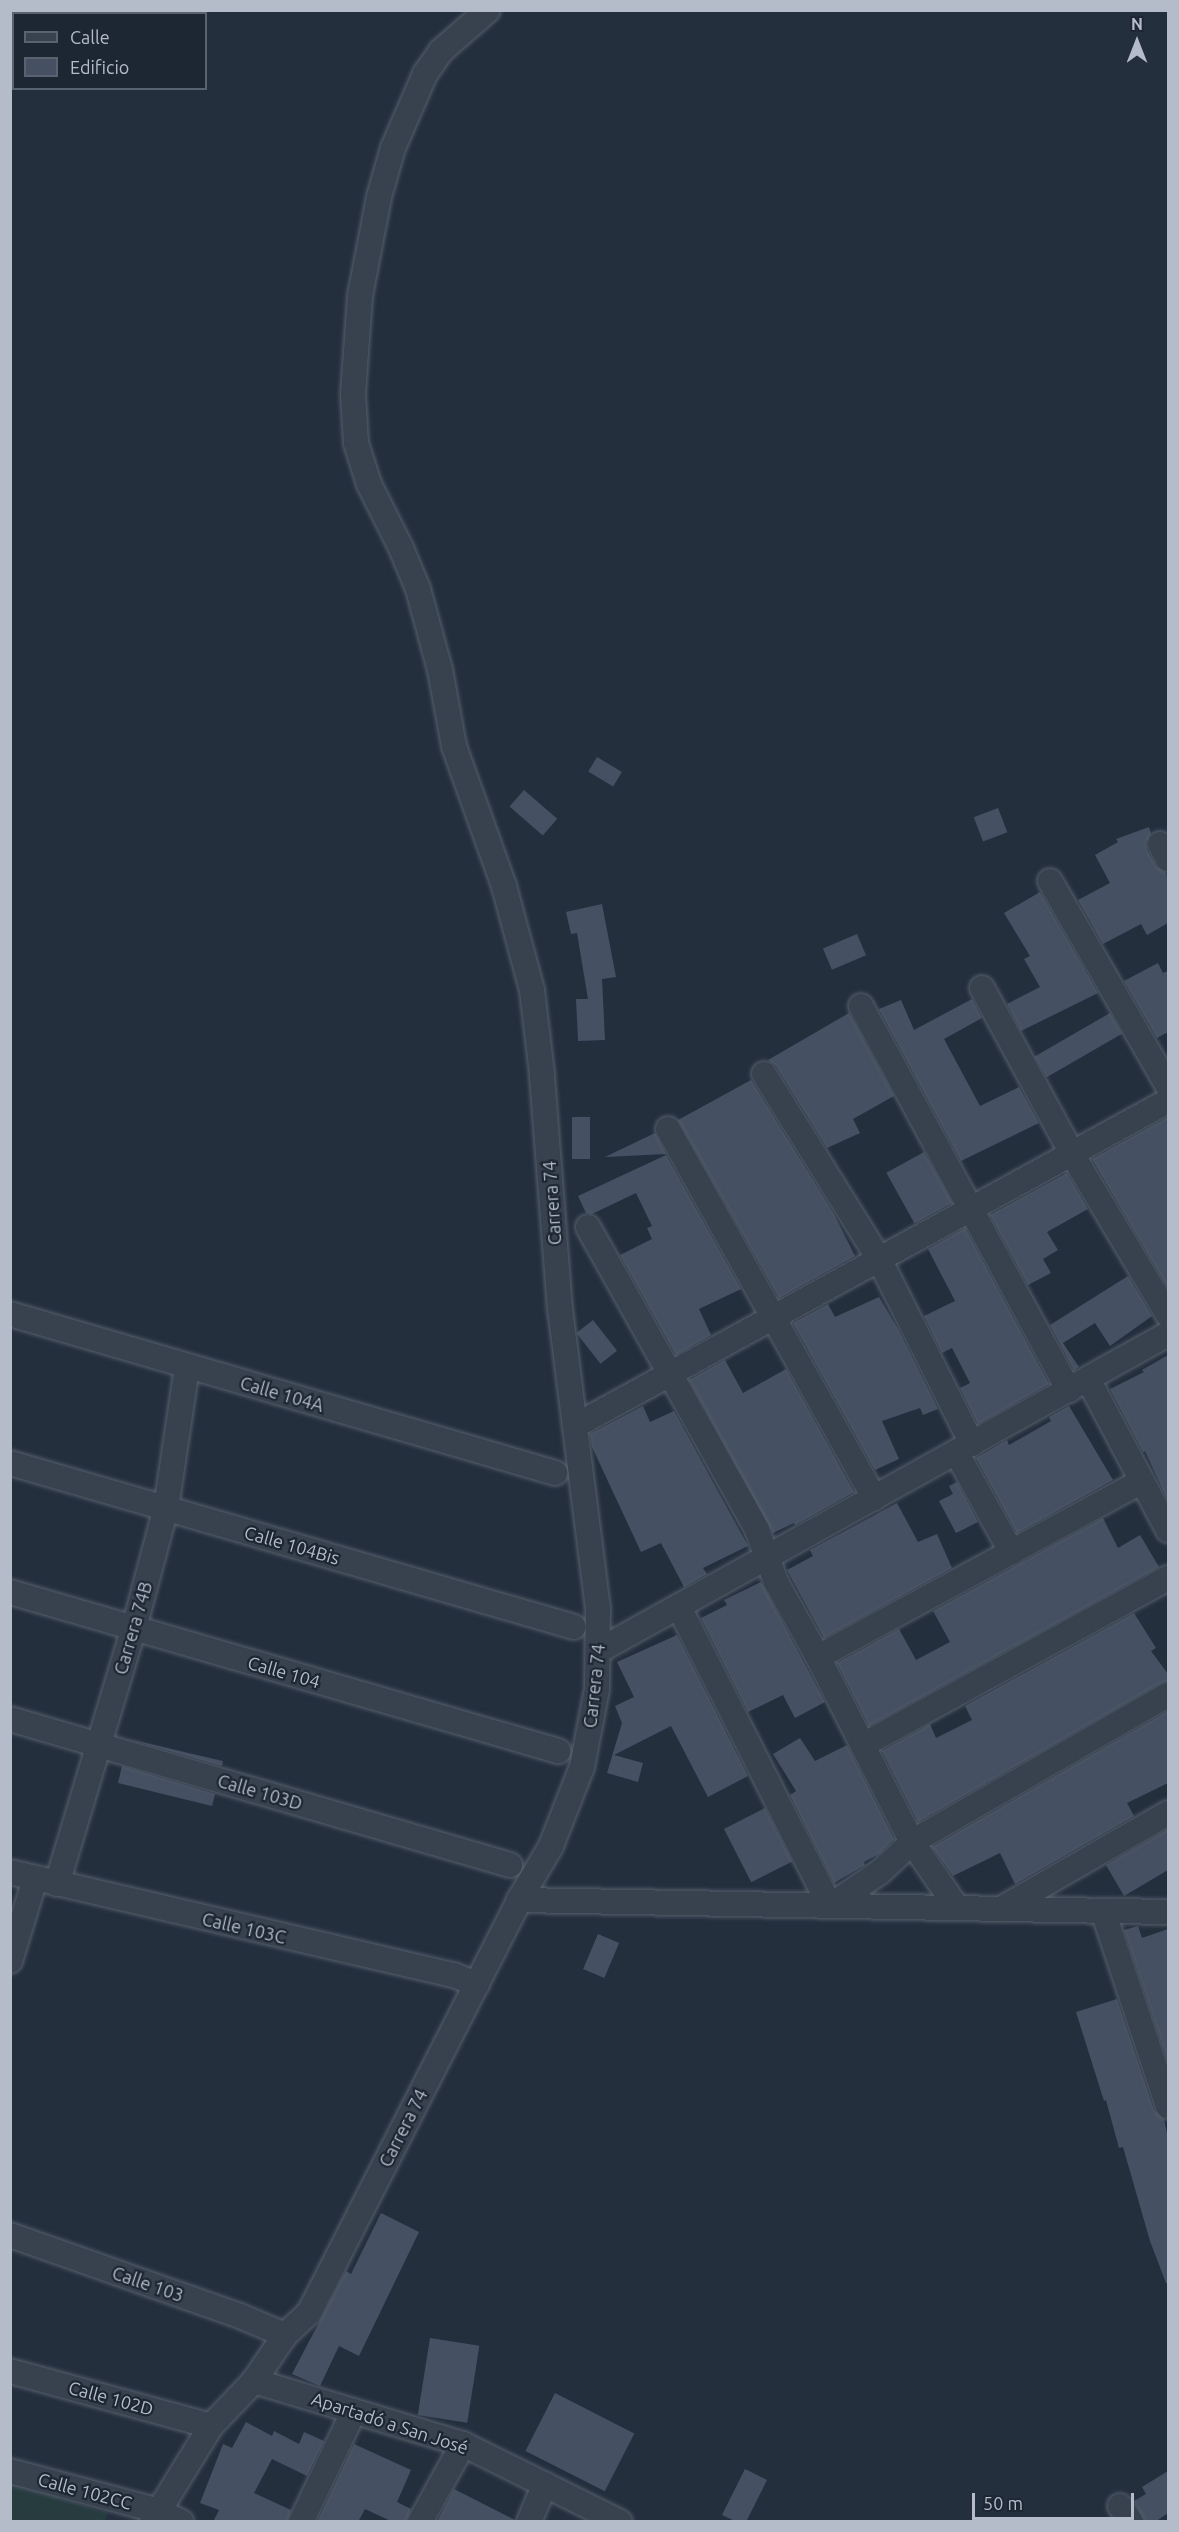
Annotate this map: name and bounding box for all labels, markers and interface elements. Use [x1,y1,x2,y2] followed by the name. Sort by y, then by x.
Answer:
[12,12,207,90] legend
[1107,12,1167,72] north arrow
[1131,15,1143,33] text: N
[70,27,110,47] text: Calle
[70,57,129,77] text: Edificio
[538,1160,566,1246] street label: Carrera 74
[238,1372,326,1416] street label: Calle 104A
[242,1521,342,1569] street label: Calle 104Bis
[109,1579,157,1677] street label: Carrera 74B
[579,1643,609,1729] street label: Carrera 74
[245,1651,323,1693] street label: Calle 104
[215,1770,305,1814] street label: Calle 103D
[200,1908,288,1948] street label: Calle 103C
[374,2086,432,2170] street label: Carrera 74
[109,2262,187,2306] street label: Calle 103
[66,2376,156,2420] street label: Calle 102D
[309,2387,471,2459] street label: Apartadó a San José
[36,2468,134,2514] street label: Calle 102CC
[975,2481,1137,2519] scale bar
[983,2493,1023,2513] text: 50 m

